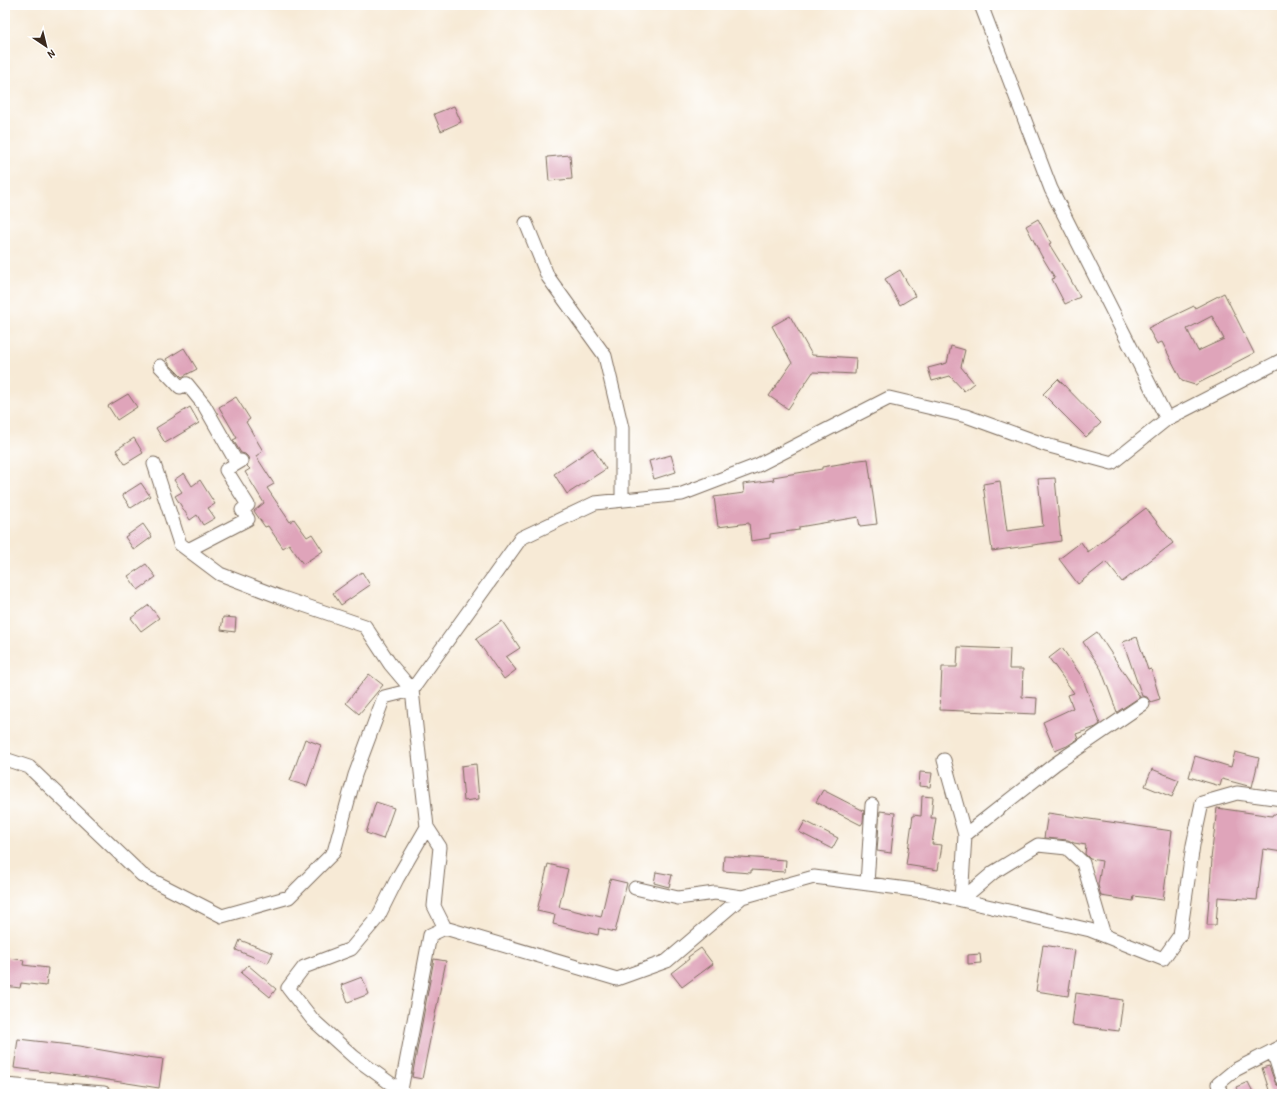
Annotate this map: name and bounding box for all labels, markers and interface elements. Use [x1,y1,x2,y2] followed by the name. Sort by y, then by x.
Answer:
[26,26,66,66] north arrow
[45,47,58,62] text: N

